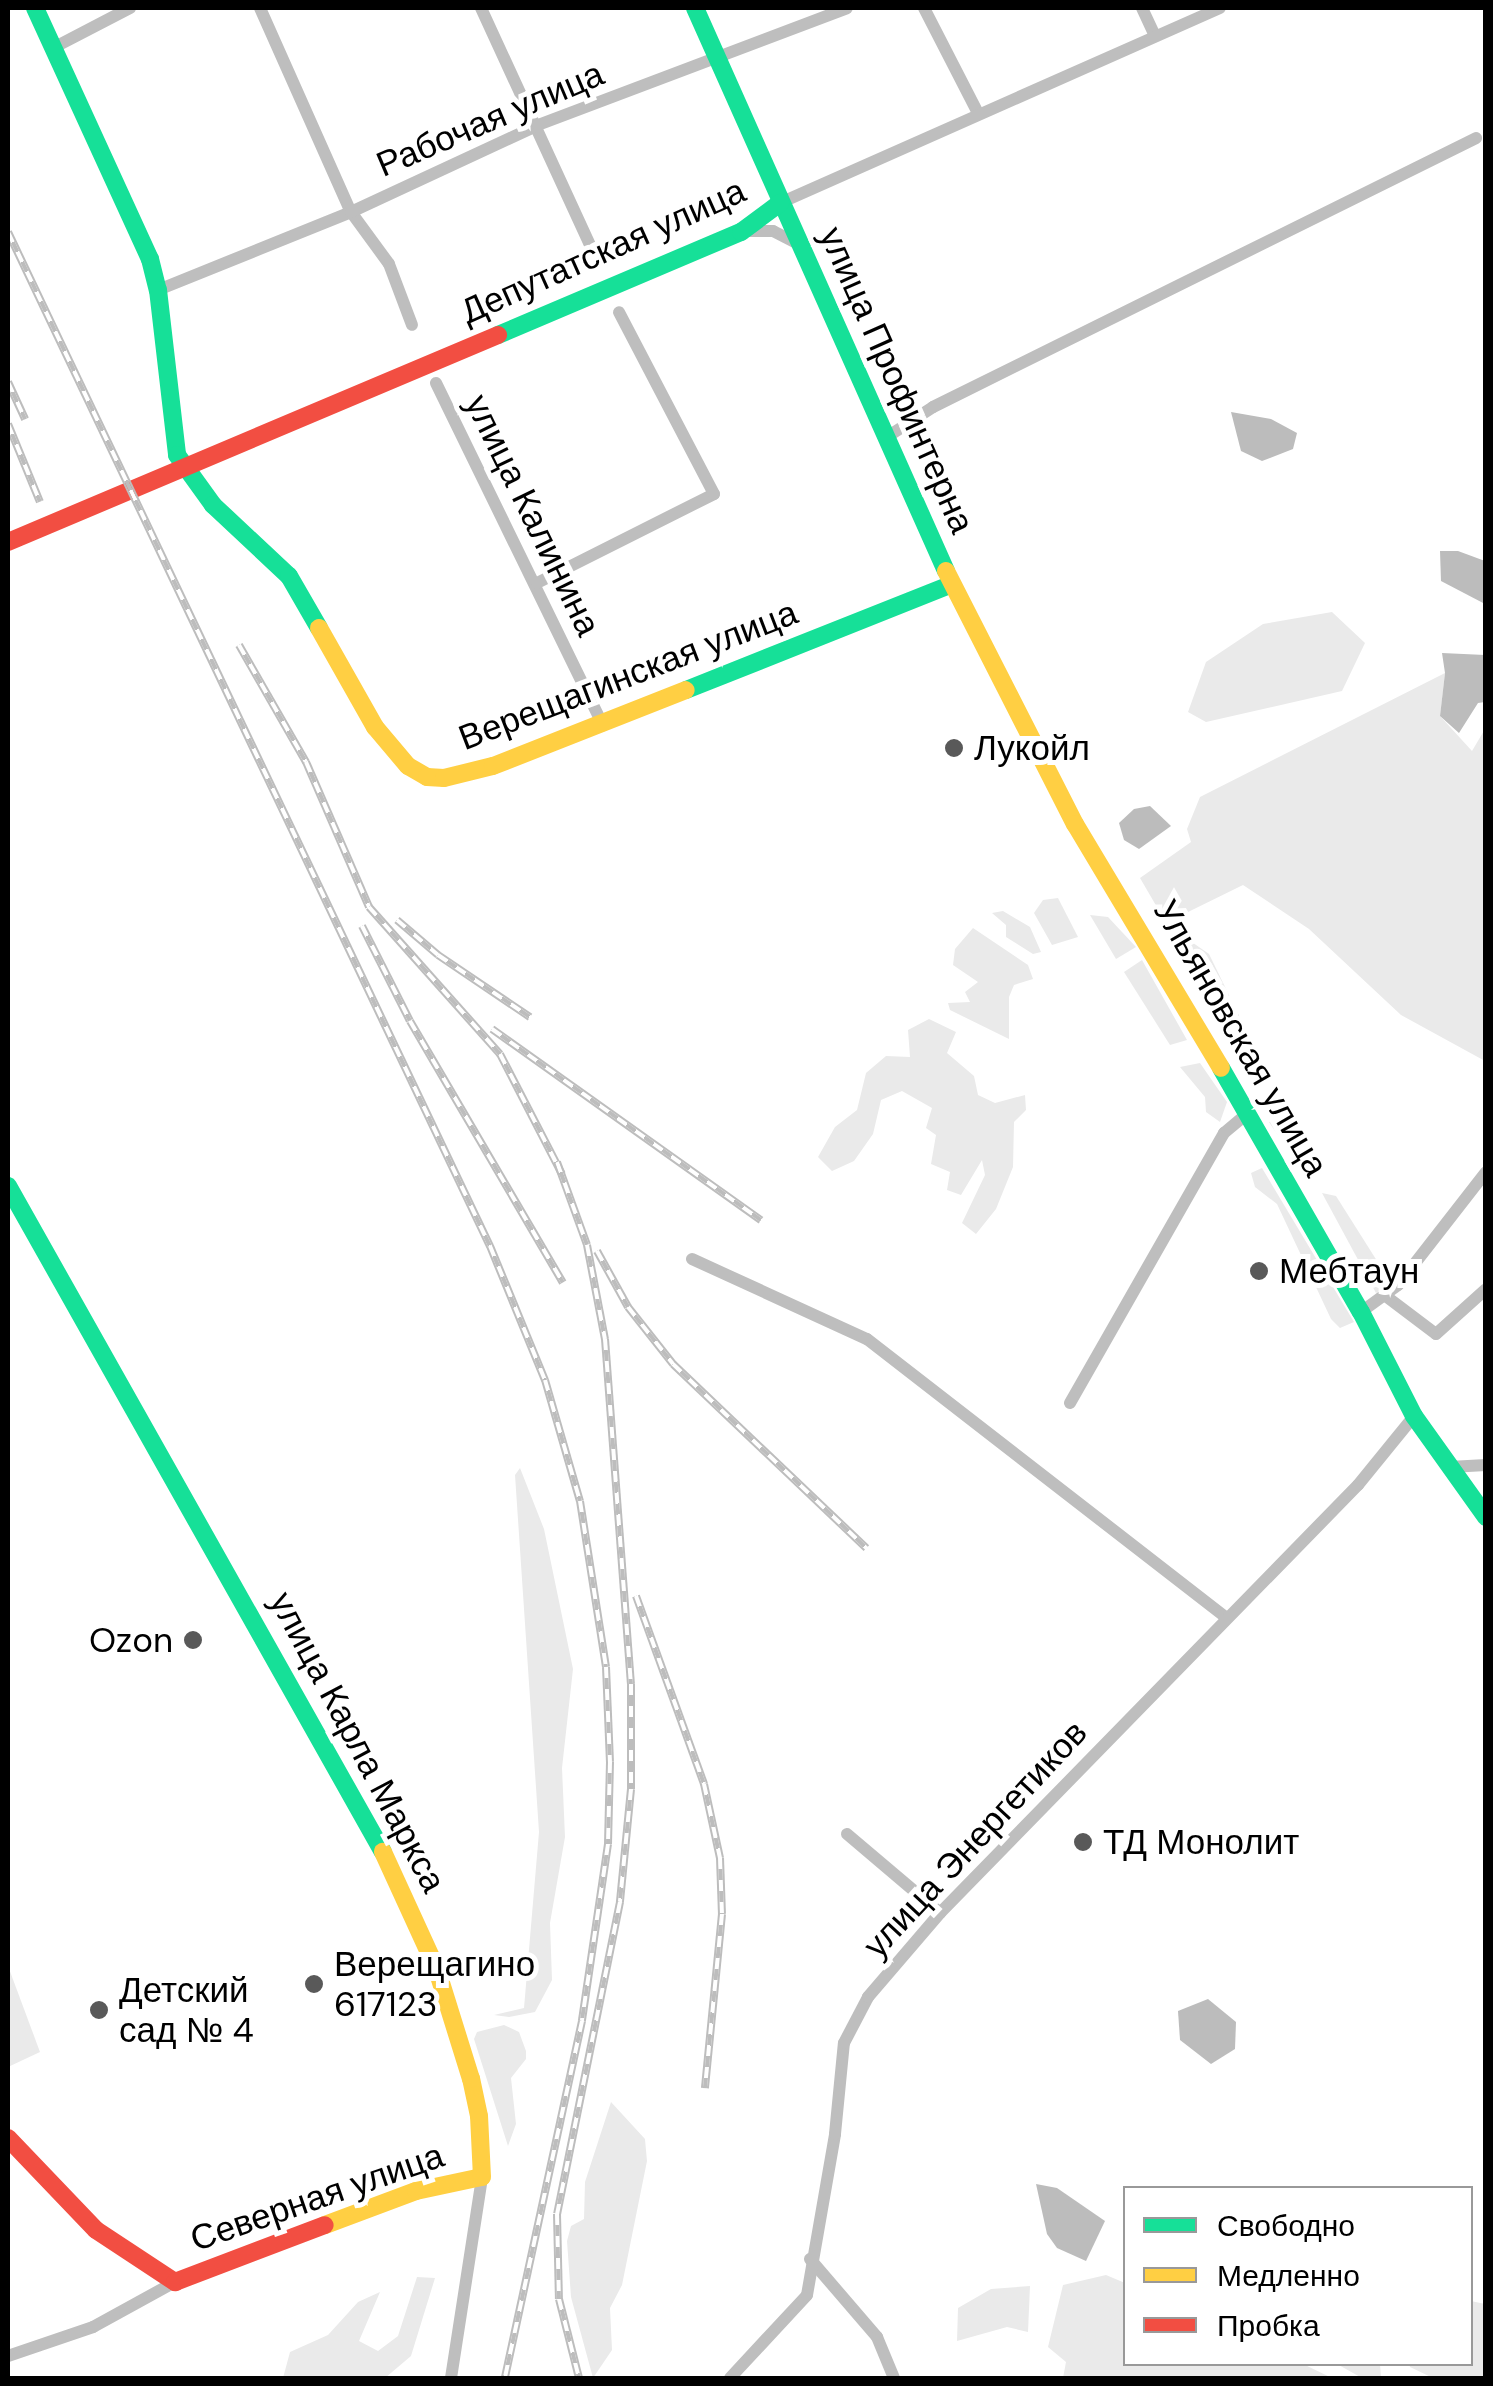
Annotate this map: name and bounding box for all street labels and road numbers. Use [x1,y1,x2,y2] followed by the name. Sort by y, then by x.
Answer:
[370,52,610,186] street label: Рабочая улица
[454,169,752,333] street label: Депутатская улица
[811,220,983,540] street label: улица Профинтерна
[456,388,610,642] street label: улица Калинина
[453,591,803,759] street label: Верещагинская улица
[1145,892,1337,1184] street label: Ульяновская улица
[261,1585,455,1899] street label: улица Карла Маркса
[854,1712,1096,1966] street label: улица Энергетиков
[185,2134,449,2260] street label: Северная улица

